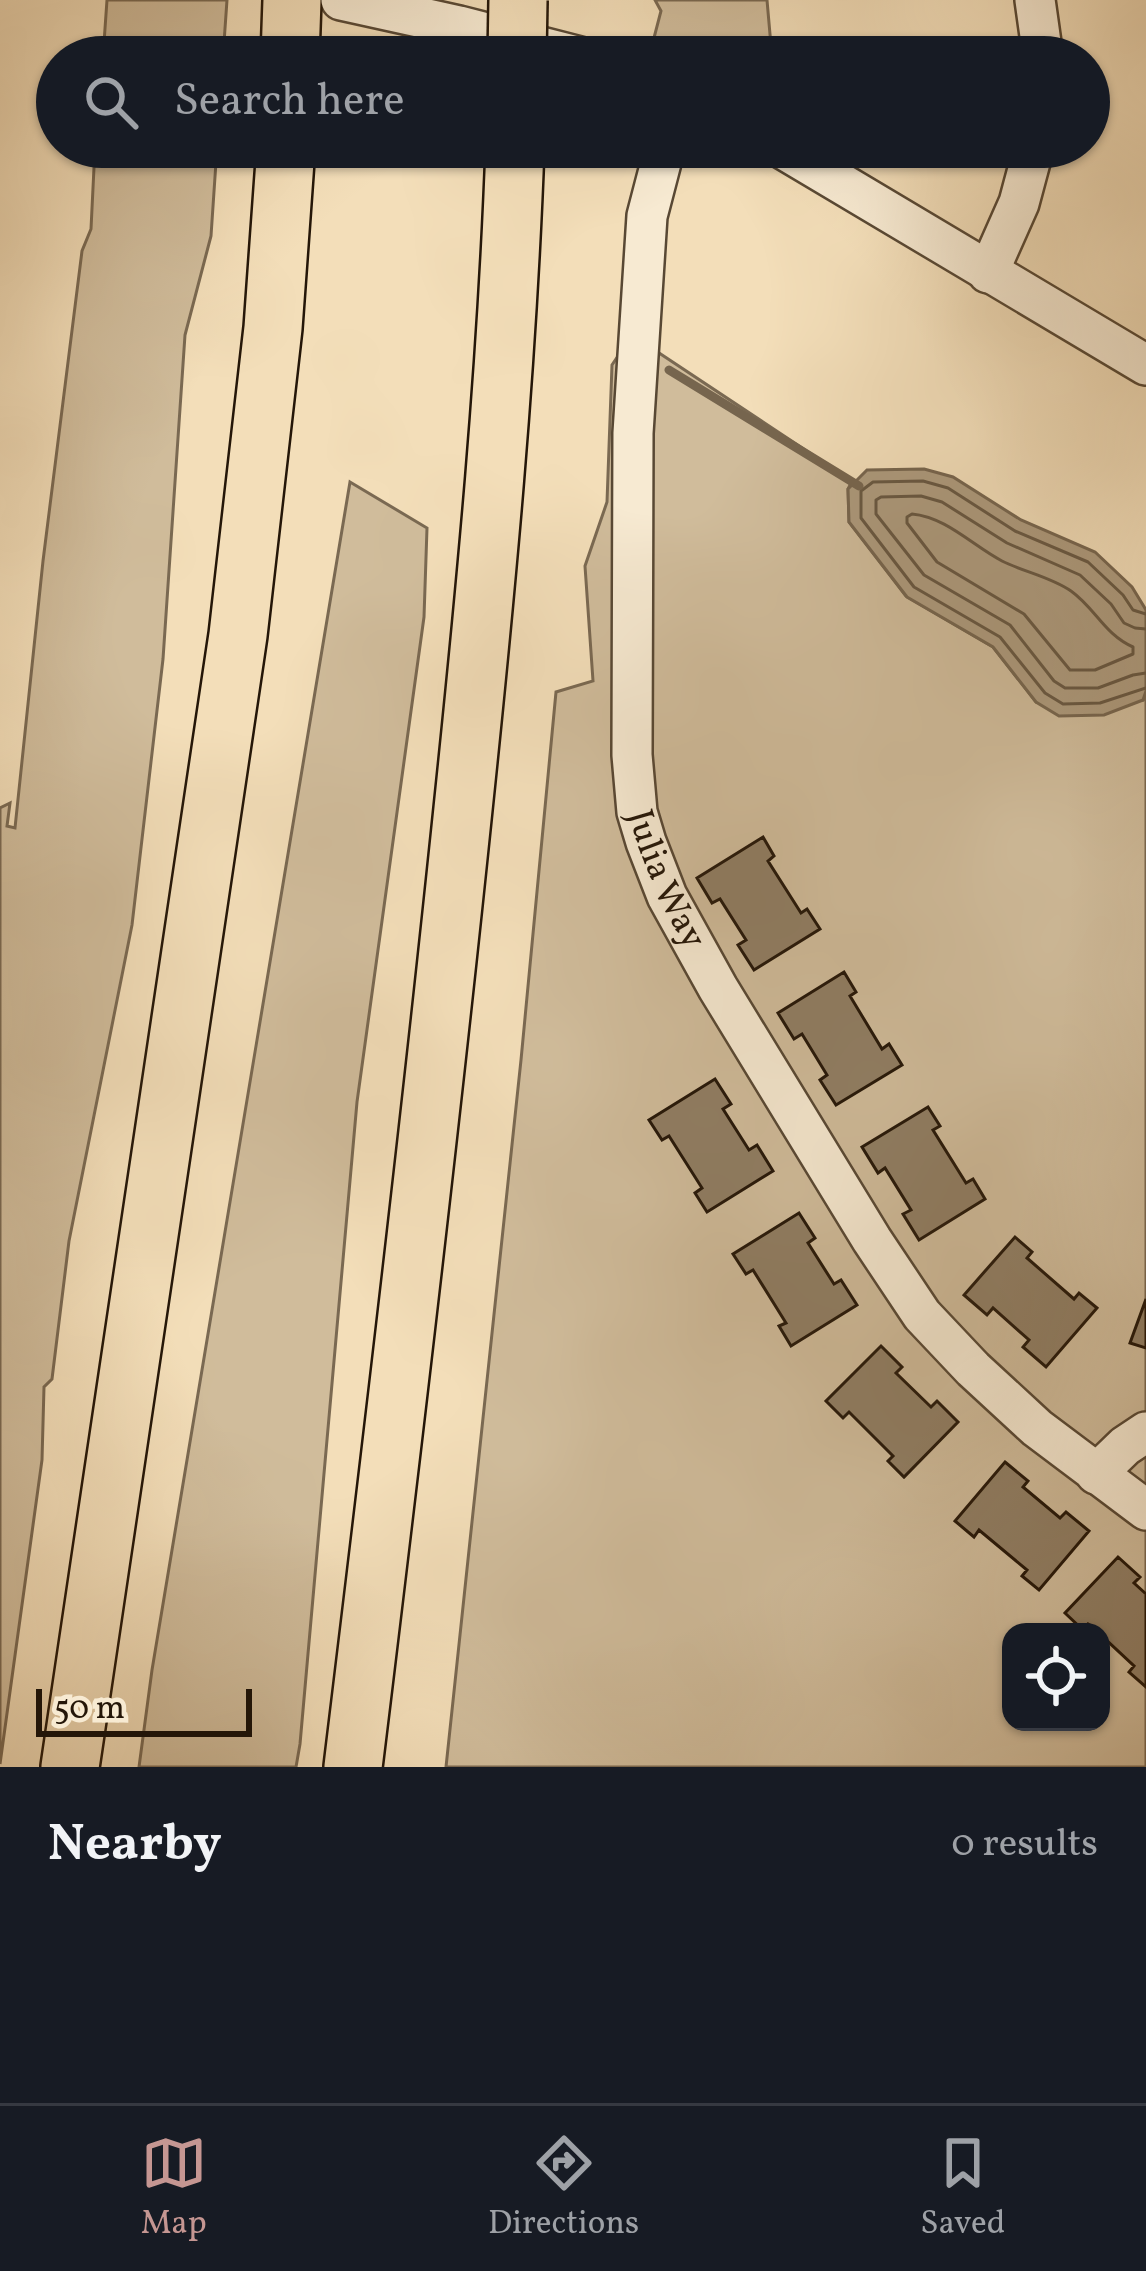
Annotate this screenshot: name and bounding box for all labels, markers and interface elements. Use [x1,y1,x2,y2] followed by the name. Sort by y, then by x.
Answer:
[36,36,1110,168] search box
[78,69,144,135] icon: search
[174,71,405,134] text: Search here
[613,804,717,959] street label: Julia Way
[1002,1623,1110,1731] map controls
[1002,1623,1110,1731] button: locate
[36,1683,252,1736] scale bar
[54,1687,125,1733] text: 50 m
[48,1810,222,1881] text: Nearby
[951,1818,1098,1872] text: 0 results
[141,2130,207,2248] tab: Map
[488,2130,639,2248] tab: Directions
[920,2130,1005,2248] tab: Saved

